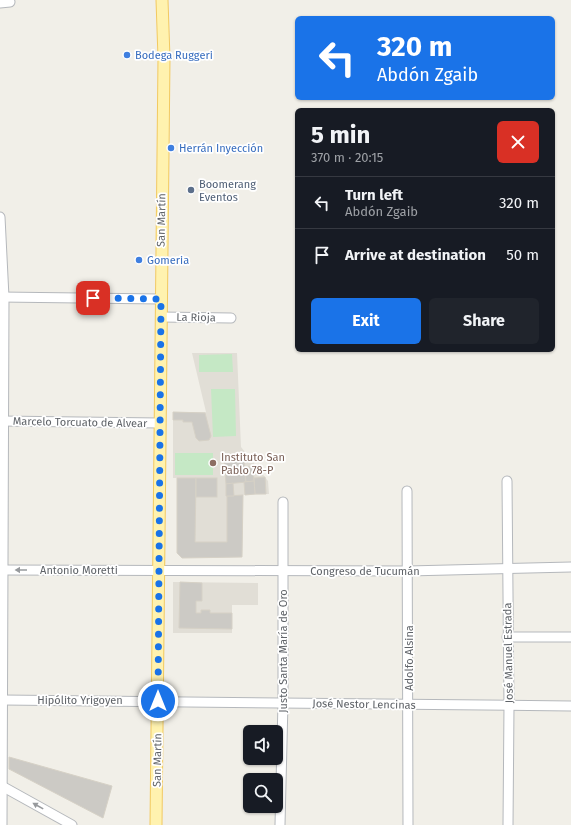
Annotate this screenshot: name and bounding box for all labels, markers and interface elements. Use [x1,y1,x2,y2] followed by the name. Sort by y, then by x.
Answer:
[377,30,452,63] text: 320 m
[311,32,363,84] icon: left
[135,49,213,62] place label: Bodega Ruggeri
[122,50,132,60] marker: Bodega Ruggeri
[377,64,478,86] text: Abdón Zgaib
[311,121,370,149] text: 5 min
[497,121,539,163] button: close
[179,142,263,155] place label: Herrán Inyección
[166,143,176,153] marker: Herrán Inyección
[311,150,383,165] text: 370 m · 20:15
[199,178,256,204] place label: Boomerang Eventos
[186,185,196,195] marker: Boomerang Eventos
[345,186,403,204] text: Turn left
[311,192,333,214] icon: left
[155,193,168,247] street label: San Martín
[499,194,539,212] text: 320 m
[345,204,418,219] text: Abdón Zgaib
[311,244,333,266] icon: arrive
[345,246,486,264] text: Arrive at destination
[506,246,539,264] text: 50 m
[147,254,189,267] place label: Gomeria
[134,255,144,265] marker: Gomeria
[76,281,110,315] pin
[82,287,104,309] icon: arrive
[311,298,421,344] button: Exit
[429,298,539,344] button: Share
[176,311,216,324] street label: La Rioja
[13,415,148,430] street label: Marcelo Torcuato de Alvear
[221,451,285,477] place label: Instituto San Pablo 78-P
[208,458,218,468] marker: Instituto San Pablo 78-P
[40,564,118,577] street label: Antonio Moretti
[310,565,420,578] street label: Congreso de Tucumán
[14,567,27,573] one-way arrow
[277,589,290,713] street label: Justo Santa María de Oro
[501,603,516,703] street label: José Manuel Estrada
[403,625,416,691] street label: Adolfo Alsina
[137,680,179,722] position arrow
[37,694,123,707] street label: Hipólito Yrigoyen
[312,697,416,712] street label: José Nestor Lencinas
[243,725,283,813] map controls
[243,725,283,765] button: sound
[151,733,164,787] street label: San Martín
[243,773,283,813] button: search
[32,803,44,809] one-way arrow

